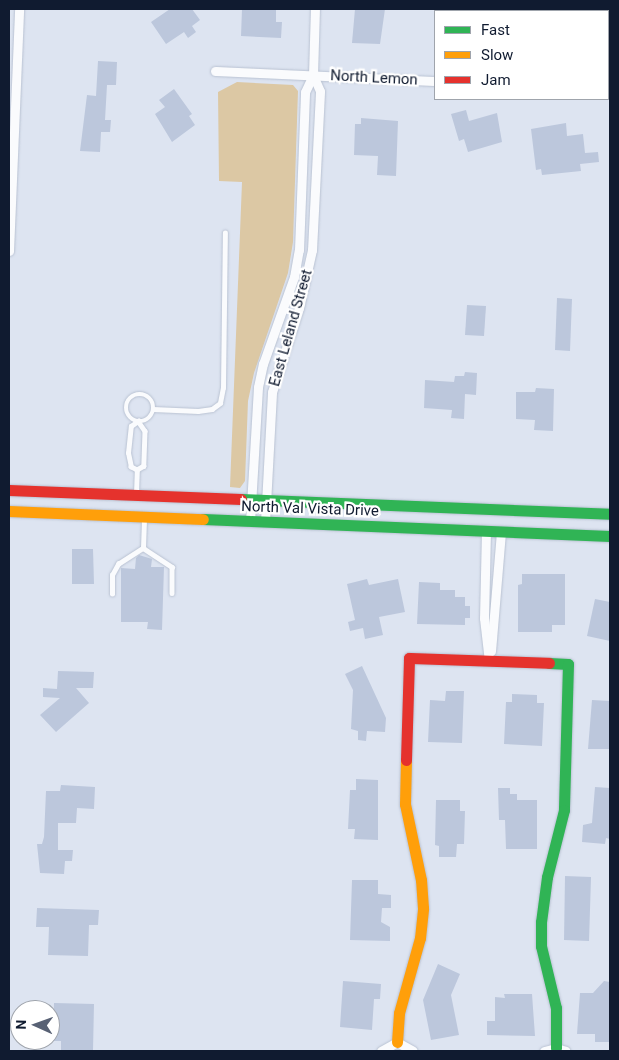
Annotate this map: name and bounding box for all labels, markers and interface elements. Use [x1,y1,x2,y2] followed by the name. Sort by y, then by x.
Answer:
[434,10,609,100] legend
[481,21,510,39] text: Fast
[481,46,513,64] text: Slow
[330,67,418,89] street label: North Lemon
[481,71,511,89] text: Jam
[266,267,316,389] street label: East Leland Street
[241,498,379,520] street label: North Val Vista Drive
[10,1000,60,1050] north arrow
[13,1019,29,1030] text: N

